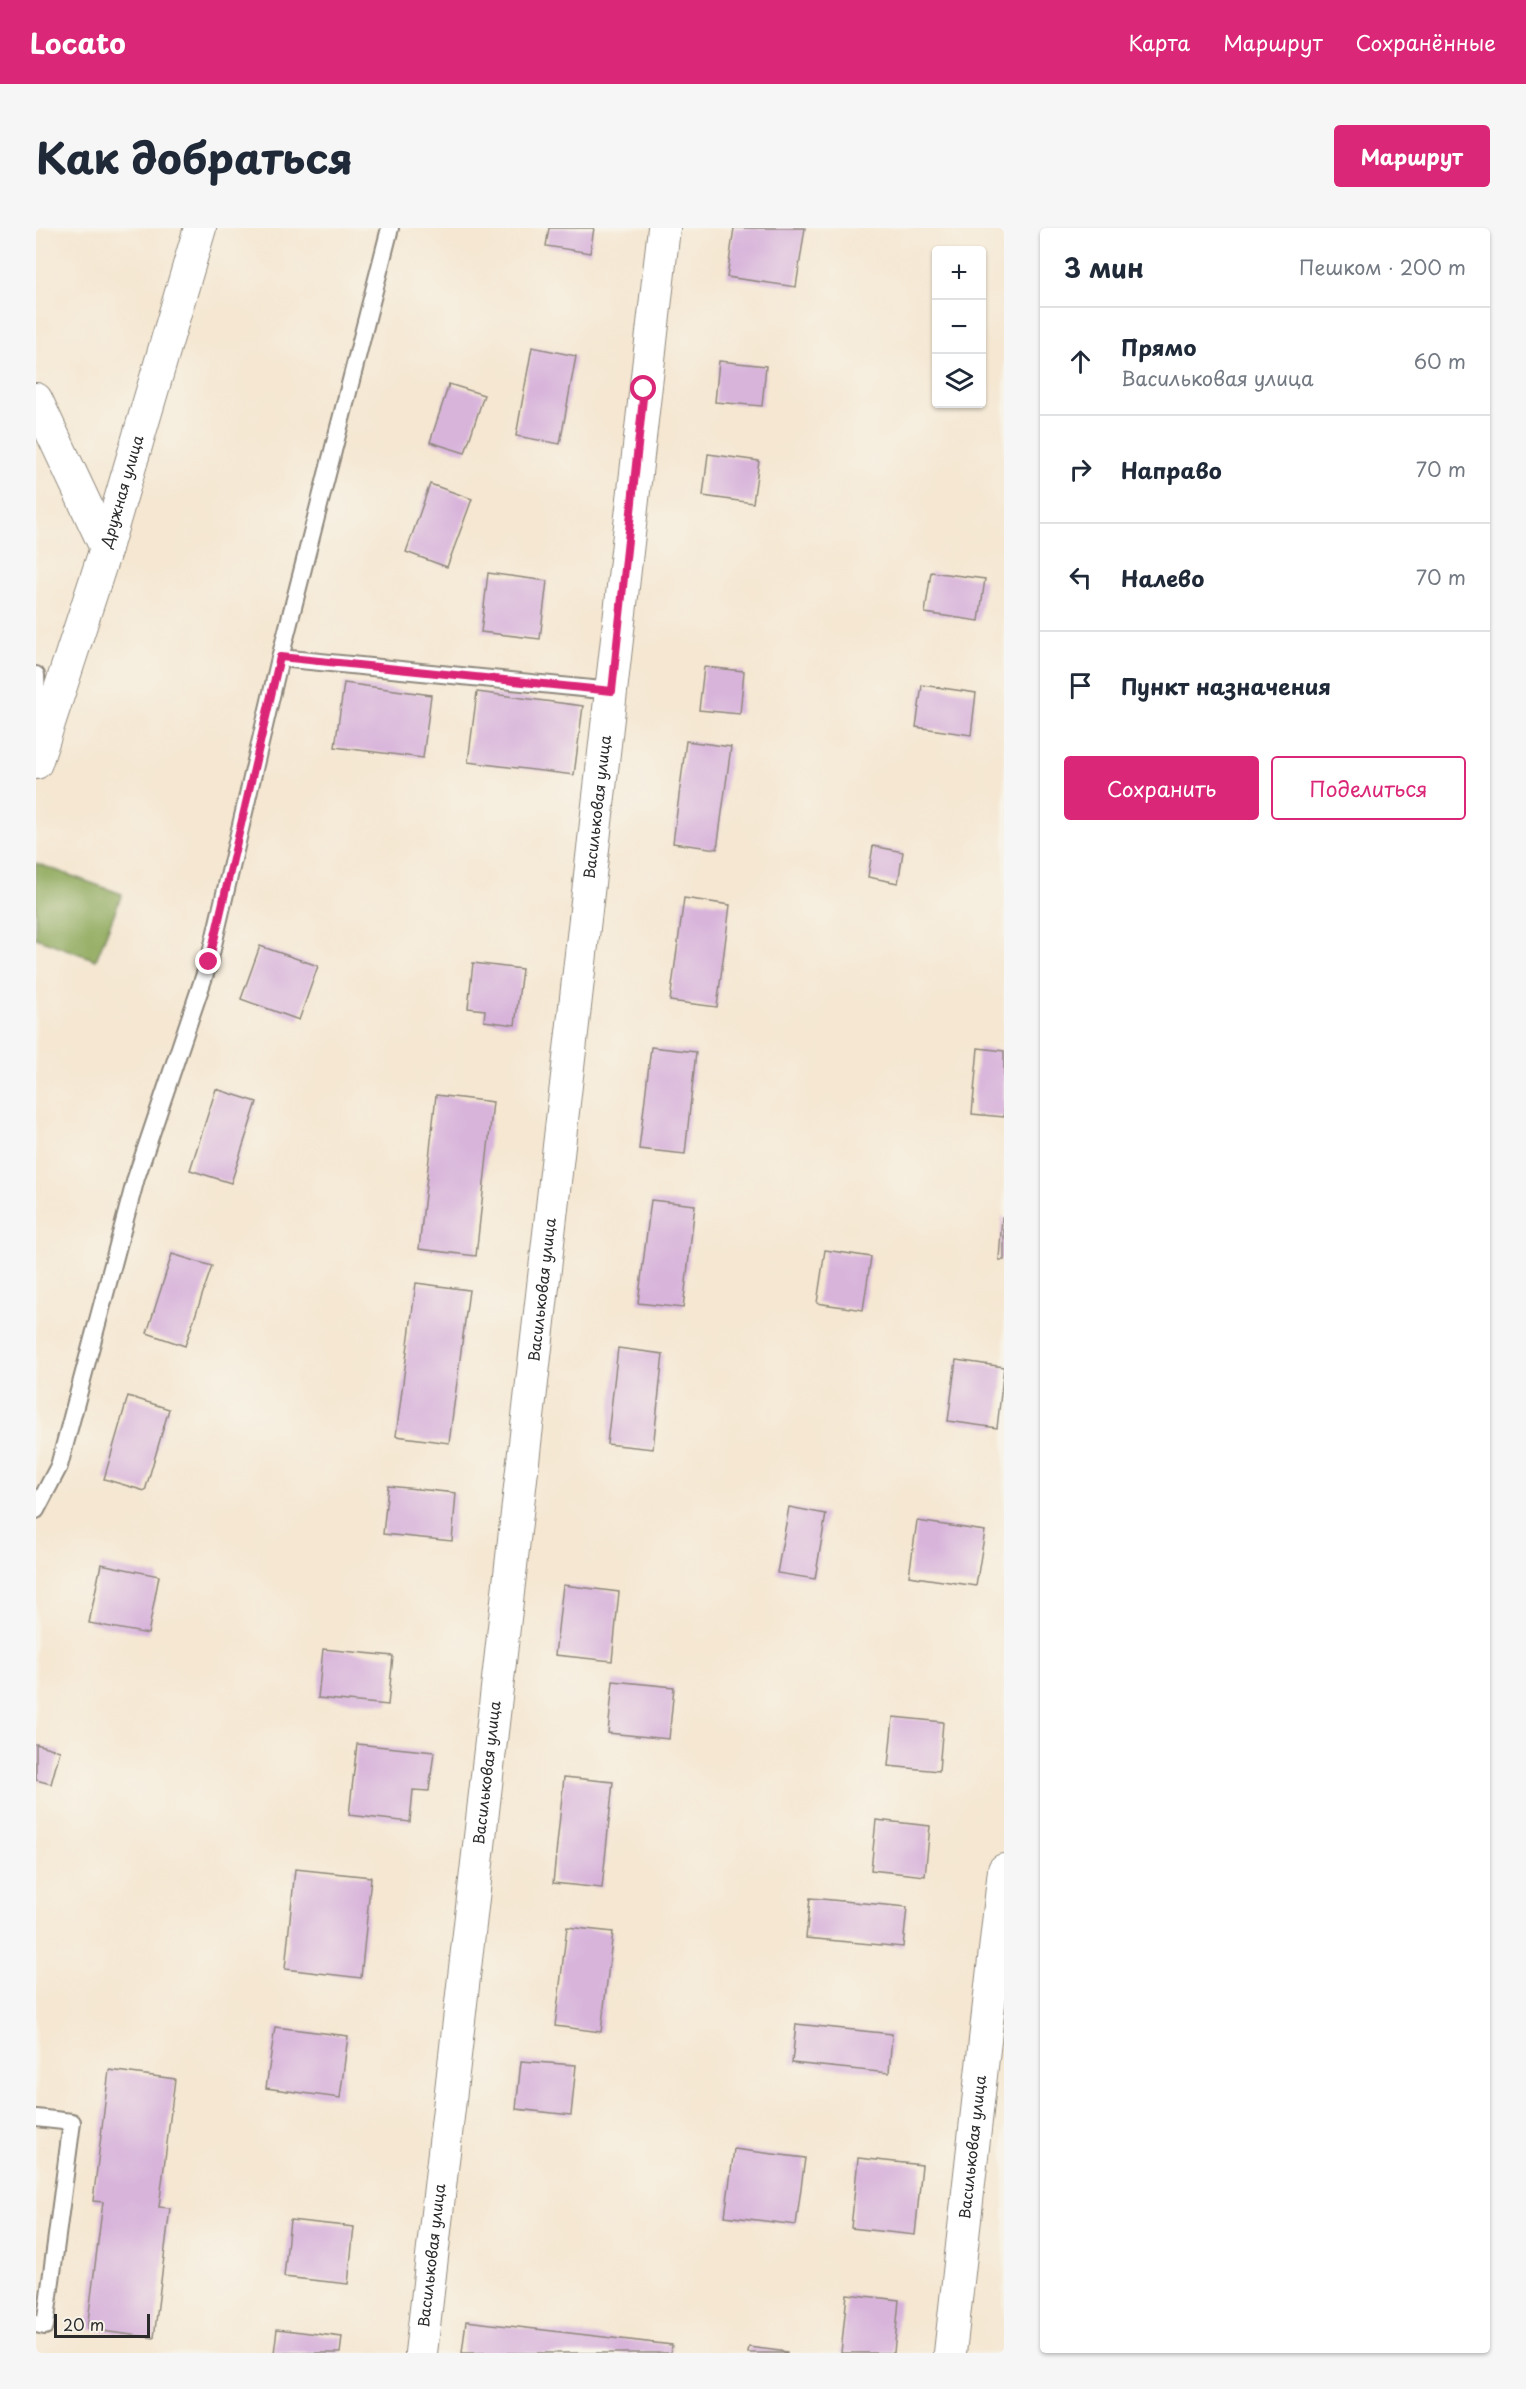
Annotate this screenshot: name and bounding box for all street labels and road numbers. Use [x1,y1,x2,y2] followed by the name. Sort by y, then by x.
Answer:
[93,432,149,551] street label: Дружная улица
[577,733,616,880] street label: Васильковая улица
[521,1216,561,1363] street label: Васильковая улица
[466,1699,506,1846] street label: Васильковая улица
[952,2073,991,2220] street label: Васильковая улица
[411,2182,450,2329] street label: Васильковая улица

